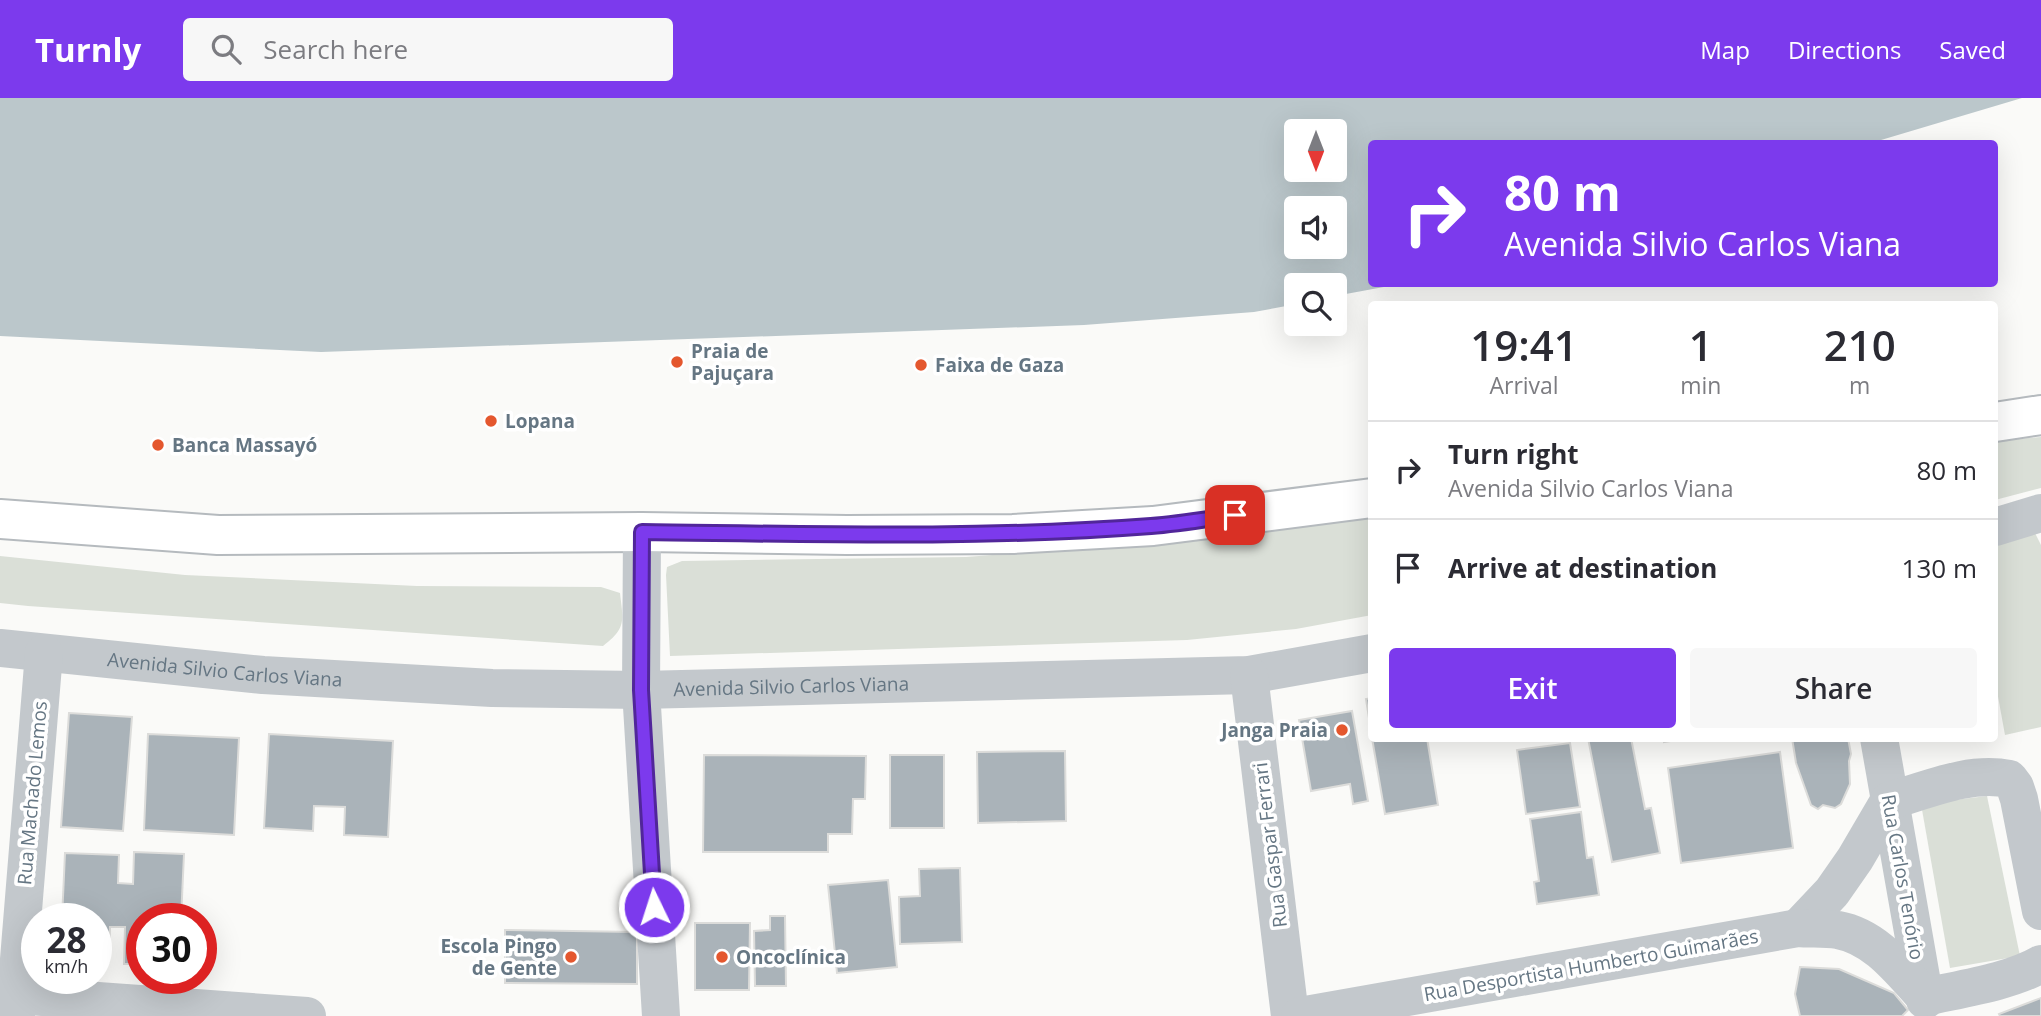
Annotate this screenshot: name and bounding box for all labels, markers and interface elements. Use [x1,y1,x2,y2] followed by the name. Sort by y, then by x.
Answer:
[183,18,673,81] search box
[35,27,141,72] text: Turnly
[207,30,245,68] icon: search
[263,31,408,67] text: Search here
[1700,33,1750,66] text: Map
[1788,33,1901,66] text: Directions
[1939,33,2006,66] text: Saved
[1284,119,1348,182] north arrow
[1284,119,1347,336] map controls
[1504,159,1621,225] text: 80 m
[1389,168,1480,259] icon: right
[1284,196,1347,259] button: sound
[1504,222,1901,265] text: Avenida Silvio Carlos Viana
[1284,273,1347,336] button: search
[1470,316,1578,373] text: 19:41
[1689,316,1713,373] text: 1
[1824,316,1896,373] text: 210
[691,338,774,386] place label: Praia de Pajuçara
[935,352,1064,378] place label: Faixa de Gaza
[669,354,685,370] marker: Praia de Pajuçara
[913,357,929,373] marker: Faixa de Gaza
[1489,369,1559,401] text: Arrival
[1680,369,1721,401] text: min
[1849,369,1870,401] text: m
[505,408,575,434] place label: Lopana
[483,413,499,429] marker: Lopana
[172,432,317,458] place label: Banca Massayó
[1448,436,1579,472] text: Turn right
[150,437,166,453] marker: Banca Massayó
[1389,451,1427,489] icon: right
[1916,452,1977,488] text: 80 m
[1448,472,1733,504] text: Avenida Silvio Carlos Viana
[1205,485,1265,545] pin
[1216,496,1254,534] icon: arrive
[1389,549,1427,587] icon: arrive
[1448,550,1717,586] text: Arrive at destination
[1902,550,1977,586] text: 130 m
[106,646,343,692] street label: Avenida Silvio Carlos Viana
[1389,648,1676,728] button: Exit
[1690,648,1977,728] button: Share
[673,670,909,702] street label: Avenida Silvio Carlos Viana
[11,700,53,886] street label: Rua Machado Lemos
[1219,717,1328,743] place label: Janga Praia
[1334,722,1350,738] marker: Janga Praia
[1247,761,1293,929] street label: Rua Gaspar Ferrari
[1876,792,1930,962] street label: Rua Carlos Tenório
[617,870,691,944] position arrow
[126,903,217,994] speed limit sign: 30
[46,916,87,963] text: 28
[1422,923,1760,1007] street label: Rua Desportista Humberto Guimarães
[440,933,557,981] place label: Escola Pingo de Gente
[736,944,846,970] place label: Oncoclínica
[563,949,579,965] marker: Escola Pingo de Gente
[714,949,730,965] marker: Oncoclínica
[45,954,88,978] text: km/h

